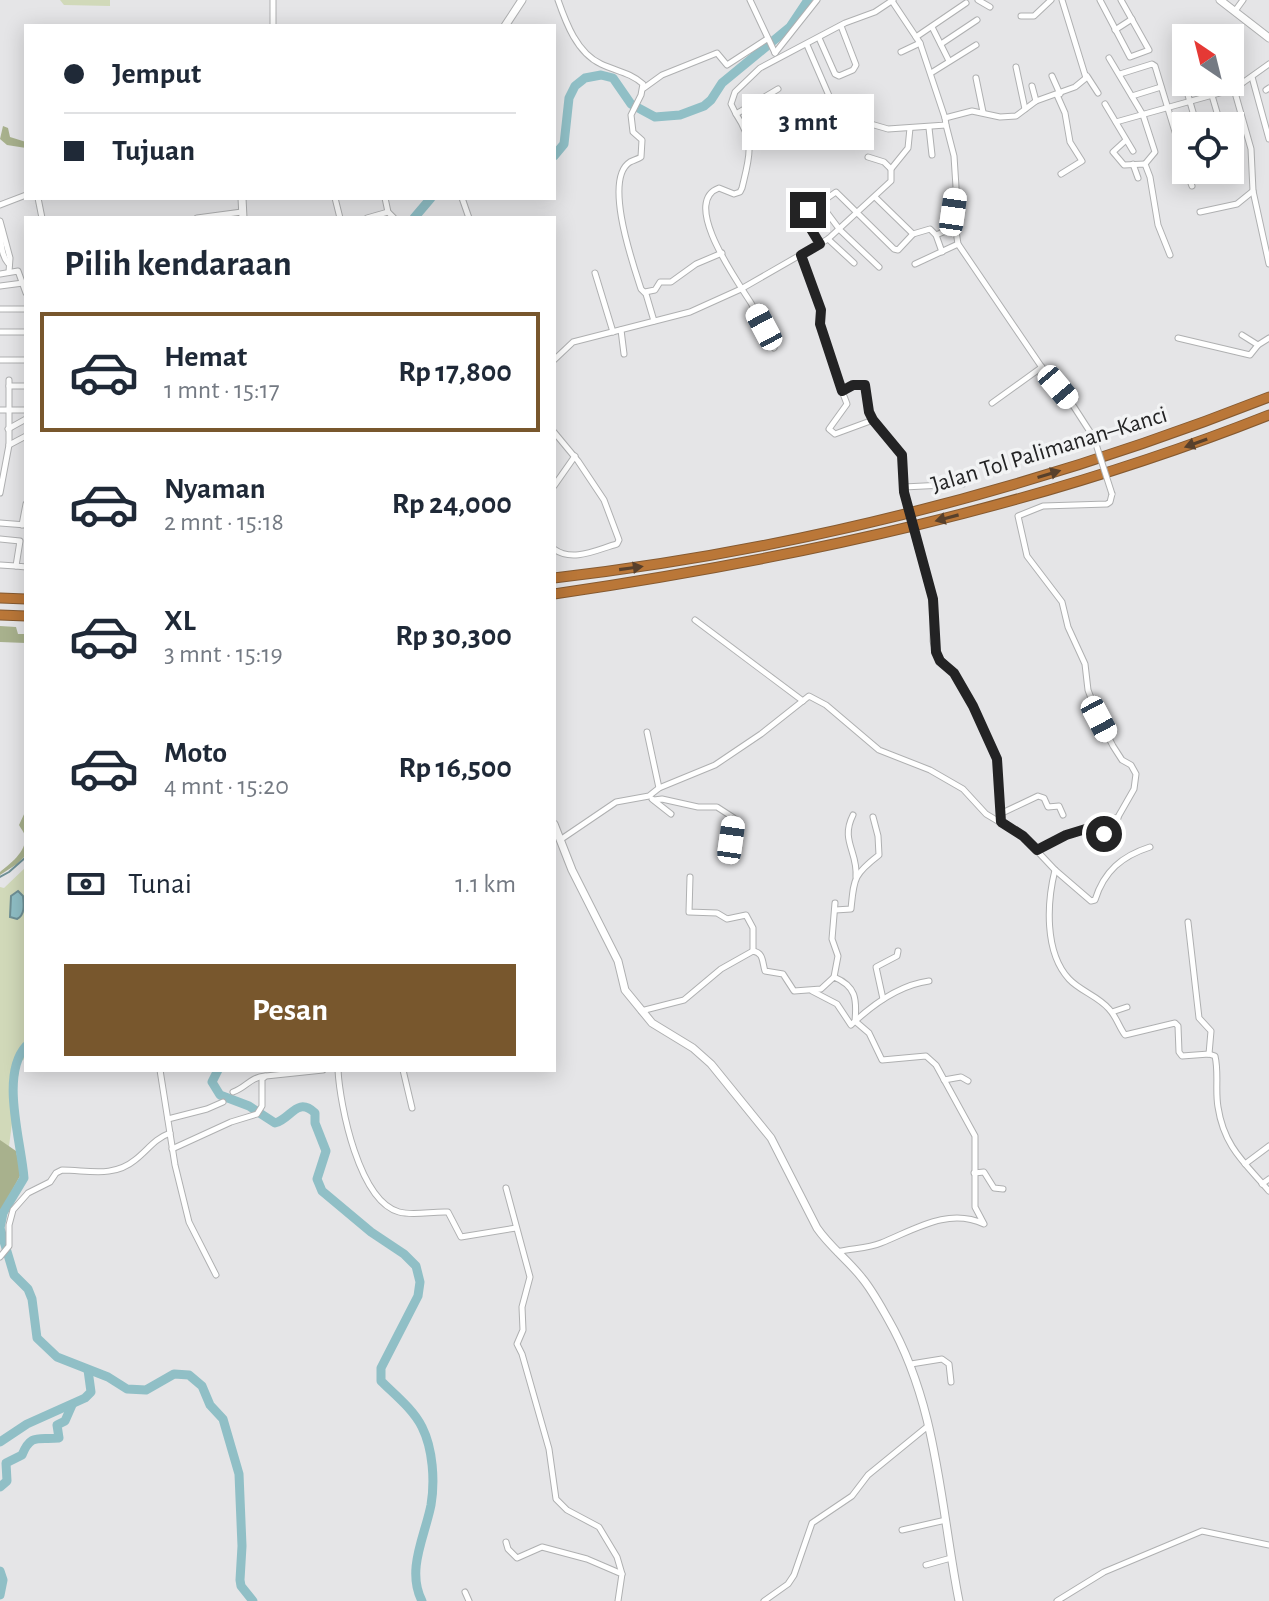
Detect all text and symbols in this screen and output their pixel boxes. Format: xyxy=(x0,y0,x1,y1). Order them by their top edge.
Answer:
north arrow xyxy=(1172,24,1244,96)
map controls xyxy=(1172,24,1244,184)
text: Jemput xyxy=(112,59,201,89)
callout: 3 mnt xyxy=(742,94,874,150)
text: 3 mnt xyxy=(779,109,837,135)
button: locate xyxy=(1172,112,1244,184)
text: Tujuan xyxy=(112,136,195,166)
car xyxy=(938,187,968,237)
route end xyxy=(790,192,826,228)
text: Pilih kendaraan xyxy=(64,246,292,282)
car xyxy=(742,300,786,354)
icon: car xyxy=(68,336,140,408)
text: Hemat xyxy=(164,342,247,372)
text: Rp 17,800 xyxy=(398,357,512,387)
car xyxy=(1033,361,1083,413)
text: 1 mnt · 15:17 xyxy=(164,377,280,403)
street label: Jalan Tol Palimanan–Kanci xyxy=(929,403,1170,497)
one-way arrow xyxy=(1184,437,1208,449)
one-way arrow xyxy=(1037,467,1061,480)
icon: car xyxy=(68,468,140,540)
text: Nyaman xyxy=(164,474,266,504)
text: Rp 24,000 xyxy=(392,489,512,519)
text: 2 mnt · 15:18 xyxy=(164,509,284,535)
one-way arrow xyxy=(935,512,960,524)
one-way arrow xyxy=(619,561,644,574)
icon: car xyxy=(68,600,140,672)
text: XL xyxy=(164,606,196,636)
text: Rp 30,300 xyxy=(395,621,512,651)
text: 3 mnt · 15:19 xyxy=(164,641,283,667)
car xyxy=(1077,692,1121,746)
icon: car xyxy=(68,732,140,804)
text: Moto xyxy=(164,738,227,768)
text: Rp 16,500 xyxy=(398,753,512,783)
text: 4 mnt · 15:20 xyxy=(164,773,289,799)
car xyxy=(716,815,746,865)
route start xyxy=(1086,816,1122,852)
icon: cash xyxy=(64,862,108,906)
text: Tunai xyxy=(128,869,192,899)
text: 1.1 km xyxy=(455,871,516,897)
button: Pesan xyxy=(64,964,516,1056)

